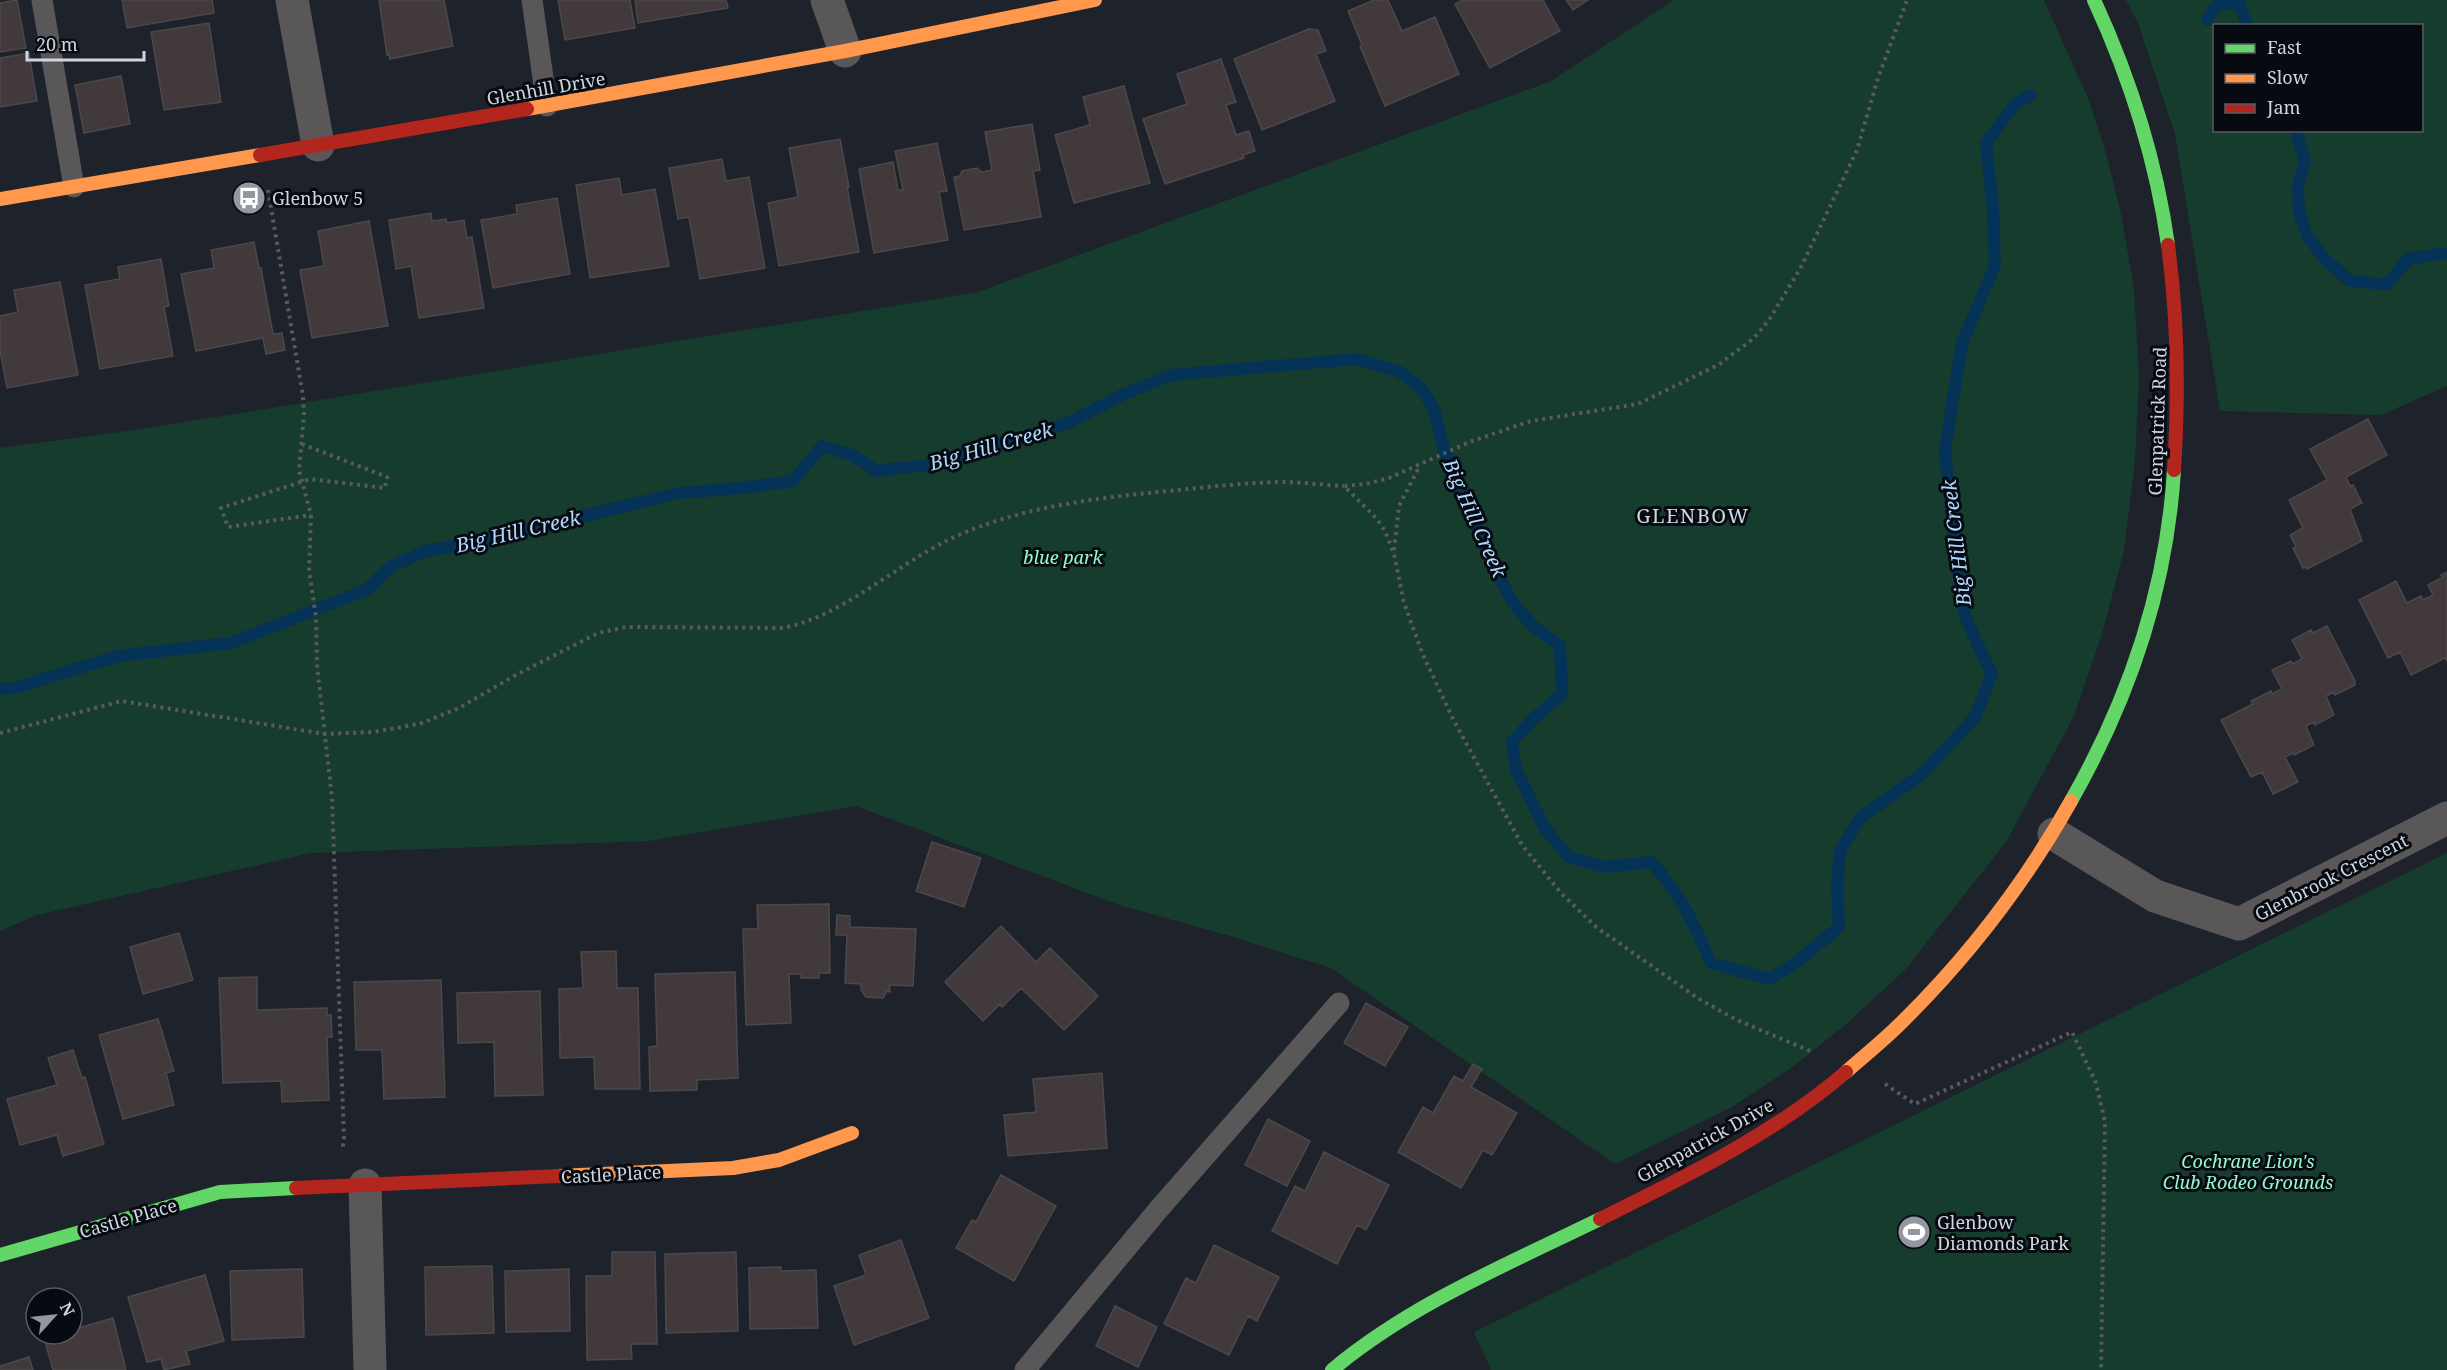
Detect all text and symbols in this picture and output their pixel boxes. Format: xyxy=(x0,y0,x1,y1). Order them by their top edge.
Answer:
scale bar xyxy=(27,24,144,62)
legend xyxy=(2213,24,2423,132)
text: 20 m xyxy=(36,32,78,56)
text: Fast xyxy=(2267,35,2302,59)
text: Slow xyxy=(2267,65,2309,89)
street label: Glenhill Drive xyxy=(485,66,607,110)
text: Jam xyxy=(2266,95,2301,119)
bus stop icon: Glenbow 5 xyxy=(231,180,267,216)
place label: Glenbow 5 xyxy=(272,186,363,210)
street label: Glenpatrick Road xyxy=(2142,346,2172,496)
water label: Big Hill Creek xyxy=(925,415,1057,477)
water label: Big Hill Creek xyxy=(1436,453,1513,582)
water label: Big Hill Creek xyxy=(1935,478,1977,609)
district label: GLENBOW xyxy=(1636,502,1750,529)
water label: Big Hill Creek xyxy=(452,503,584,559)
park label: blue park xyxy=(1023,545,1103,569)
street label: Glenbrook Crescent xyxy=(2250,828,2412,926)
street label: Glenpatrick Drive xyxy=(1632,1092,1778,1188)
park label: Cochrane Lion's Club Rodeo Grounds xyxy=(2163,1149,2333,1194)
street label: Castle Place xyxy=(560,1159,662,1189)
street label: Castle Place xyxy=(76,1193,180,1243)
place label: Glenbow Diamonds Park xyxy=(1937,1210,2069,1255)
sports icon: Glenbow Diamonds Park xyxy=(1896,1214,1932,1250)
north arrow xyxy=(24,1286,84,1346)
text: N xyxy=(55,1299,80,1320)

